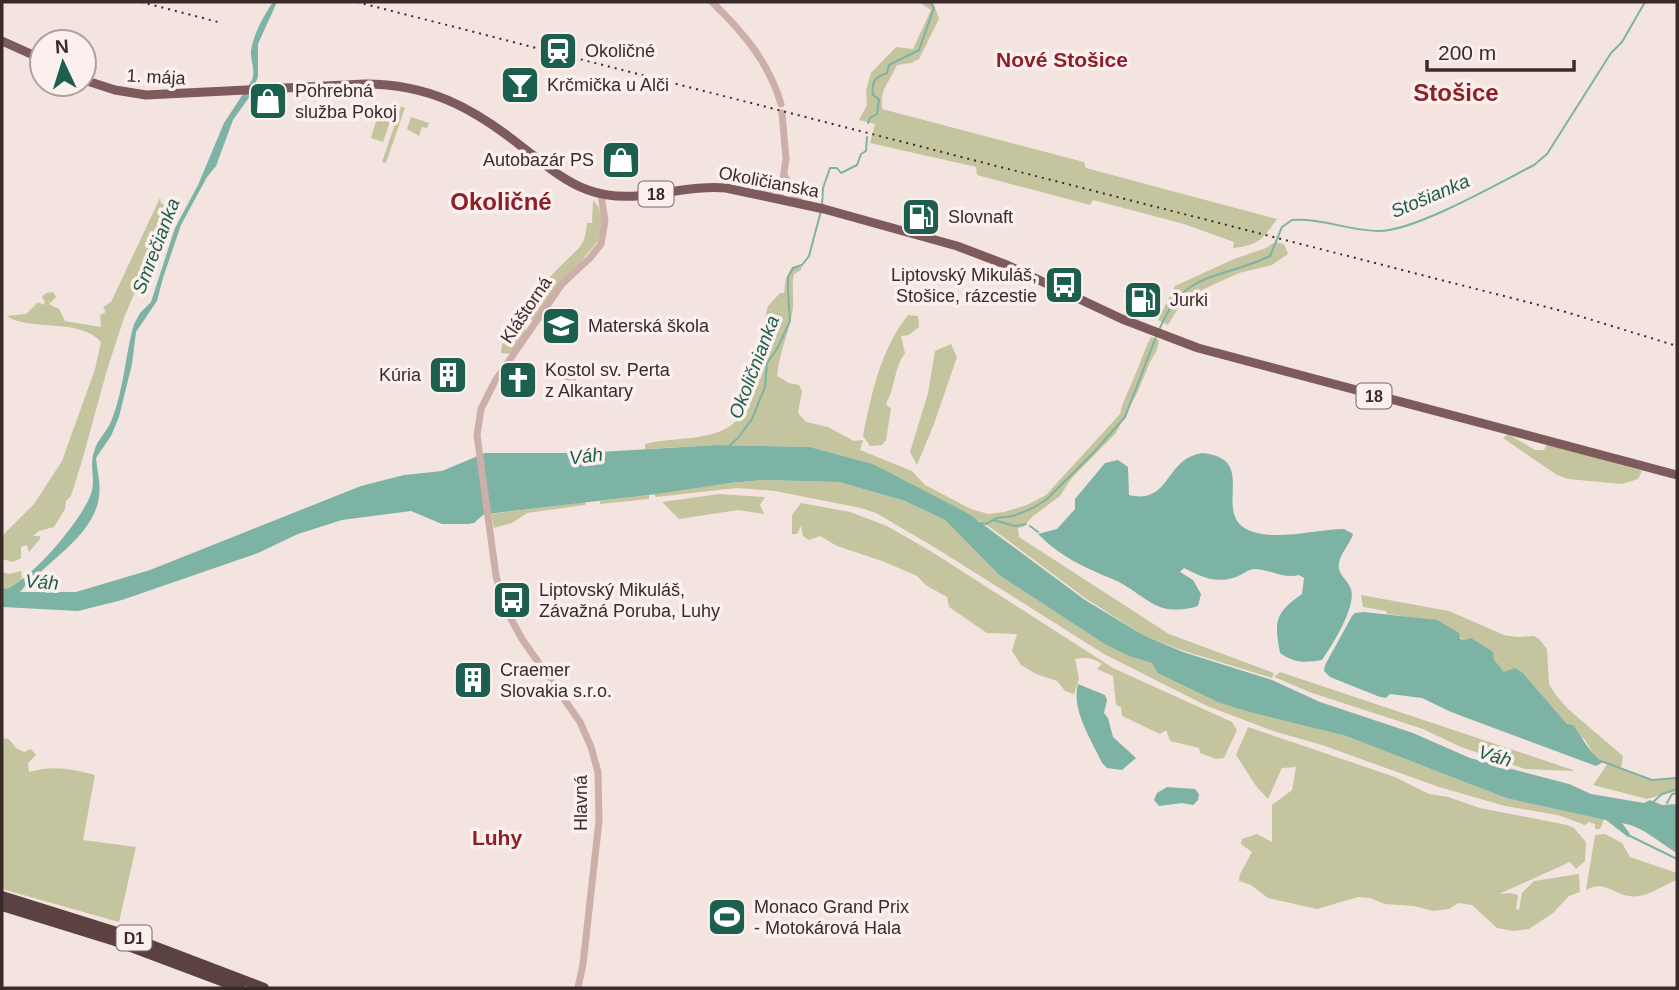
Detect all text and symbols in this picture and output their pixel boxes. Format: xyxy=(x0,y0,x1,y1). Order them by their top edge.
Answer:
north arrow xyxy=(28,28,98,98)
scale bar xyxy=(1427,28,1574,72)
station icon: Okoličné xyxy=(537,30,579,72)
text: N xyxy=(54,36,69,57)
place label: Okoličné xyxy=(585,41,655,61)
text: 200 m xyxy=(1438,41,1496,64)
district label: Nové Stošice xyxy=(996,48,1128,71)
bar icon: Krčmička u Alči xyxy=(499,64,541,106)
street label: 1. mája xyxy=(126,65,187,89)
place label: Krčmička u Alči xyxy=(547,75,669,95)
district label: Stošice xyxy=(1413,79,1499,106)
shop icon: Pohrebná služba Pokoj xyxy=(247,80,289,122)
place label: Pohrebná služba Pokoj xyxy=(295,81,397,122)
shop icon: Autobazár PS xyxy=(600,139,642,181)
place label: Autobazár PS xyxy=(483,150,594,170)
street label: Okoličianska xyxy=(717,162,822,202)
water label: Stošianka xyxy=(1387,170,1473,222)
road number: 18 xyxy=(638,182,674,206)
district label: Okoličné xyxy=(450,188,552,215)
water label: Smrečianka xyxy=(128,195,184,297)
fuel station icon: Slovnaft xyxy=(900,196,942,238)
place label: Slovnaft xyxy=(948,207,1013,227)
bus stop icon: Liptovský Mikuláš, Stošice, rázcestie xyxy=(1043,264,1085,306)
place label: Liptovský Mikuláš, Stošice, rázcestie xyxy=(891,265,1037,306)
street label: Kláštorná xyxy=(496,272,556,347)
fuel station icon: Jurki xyxy=(1122,279,1164,321)
place label: Jurki xyxy=(1170,290,1208,310)
school or university icon: Materská škola xyxy=(540,305,582,347)
water label: Okoličnianka xyxy=(725,312,783,422)
place label: Materská škola xyxy=(588,316,710,336)
building icon: Kúria xyxy=(427,354,469,396)
church icon: Kostol sv. Perta z Alkantary xyxy=(497,359,539,401)
place label: Kostol sv. Perta z Alkantary xyxy=(545,360,671,401)
place label: Kúria xyxy=(379,365,422,385)
road number: 18 xyxy=(1356,384,1392,408)
water label: Váh xyxy=(568,444,604,468)
water label: Váh xyxy=(24,570,60,594)
bus stop icon: Liptovský Mikuláš, Závažná Poruba, Luhy xyxy=(491,579,533,621)
place label: Liptovský Mikuláš, Závažná Poruba, Luhy xyxy=(539,580,720,621)
building icon: Craemer Slovakia s.r.o. xyxy=(452,659,494,701)
place label: Craemer Slovakia s.r.o. xyxy=(500,660,612,701)
water label: Váh xyxy=(1476,741,1514,771)
street label: Hlavná xyxy=(571,774,591,831)
district label: Luhy xyxy=(472,826,522,849)
sports icon: Monaco Grand Prix - Motokárová Hala xyxy=(706,896,748,938)
place label: Monaco Grand Prix - Motokárová Hala xyxy=(754,897,909,938)
road number: D1 xyxy=(116,926,152,950)

